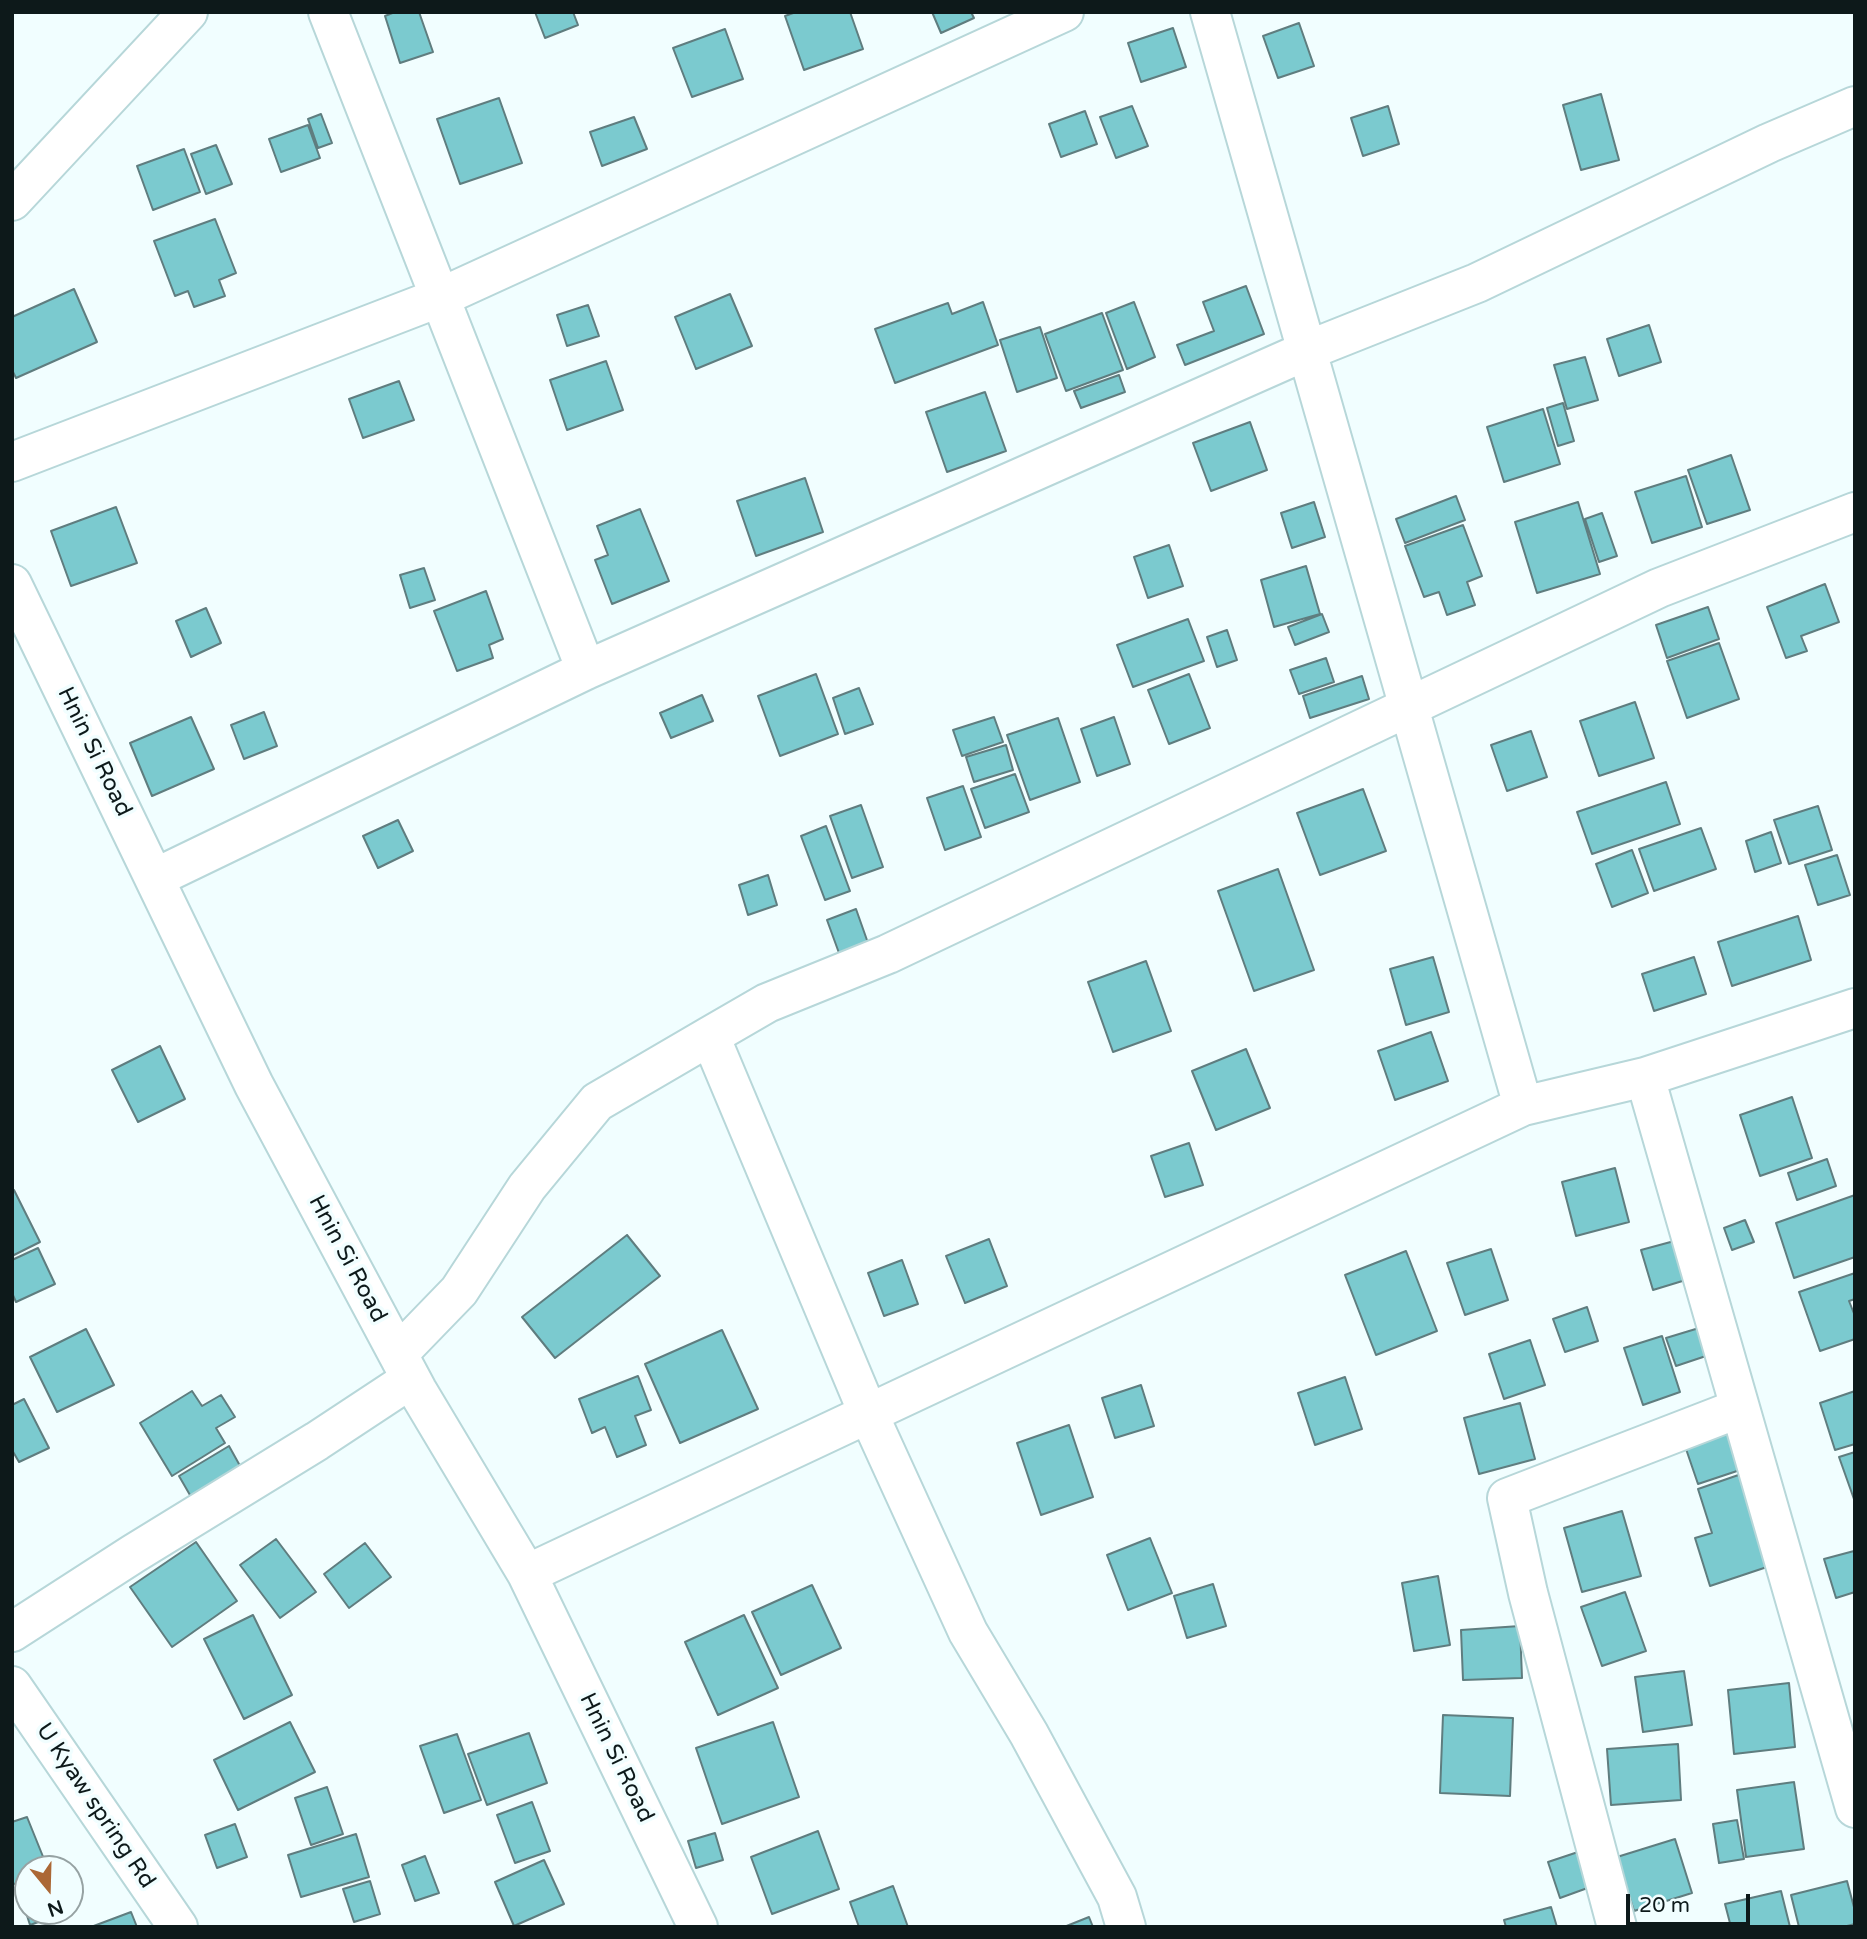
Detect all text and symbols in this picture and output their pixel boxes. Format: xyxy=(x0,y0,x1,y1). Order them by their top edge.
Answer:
street label: Hnin Si Road xyxy=(51,683,137,821)
street label: Hnin Si Road xyxy=(302,1191,392,1327)
street label: Hnin Si Road xyxy=(573,1689,659,1827)
street label: U Kyaw spring Rd xyxy=(29,1718,161,1894)
north arrow xyxy=(14,1855,84,1925)
scale bar xyxy=(1629,1880,1753,1924)
text: 20 m xyxy=(1639,1893,1690,1918)
text: N xyxy=(44,1895,66,1921)

